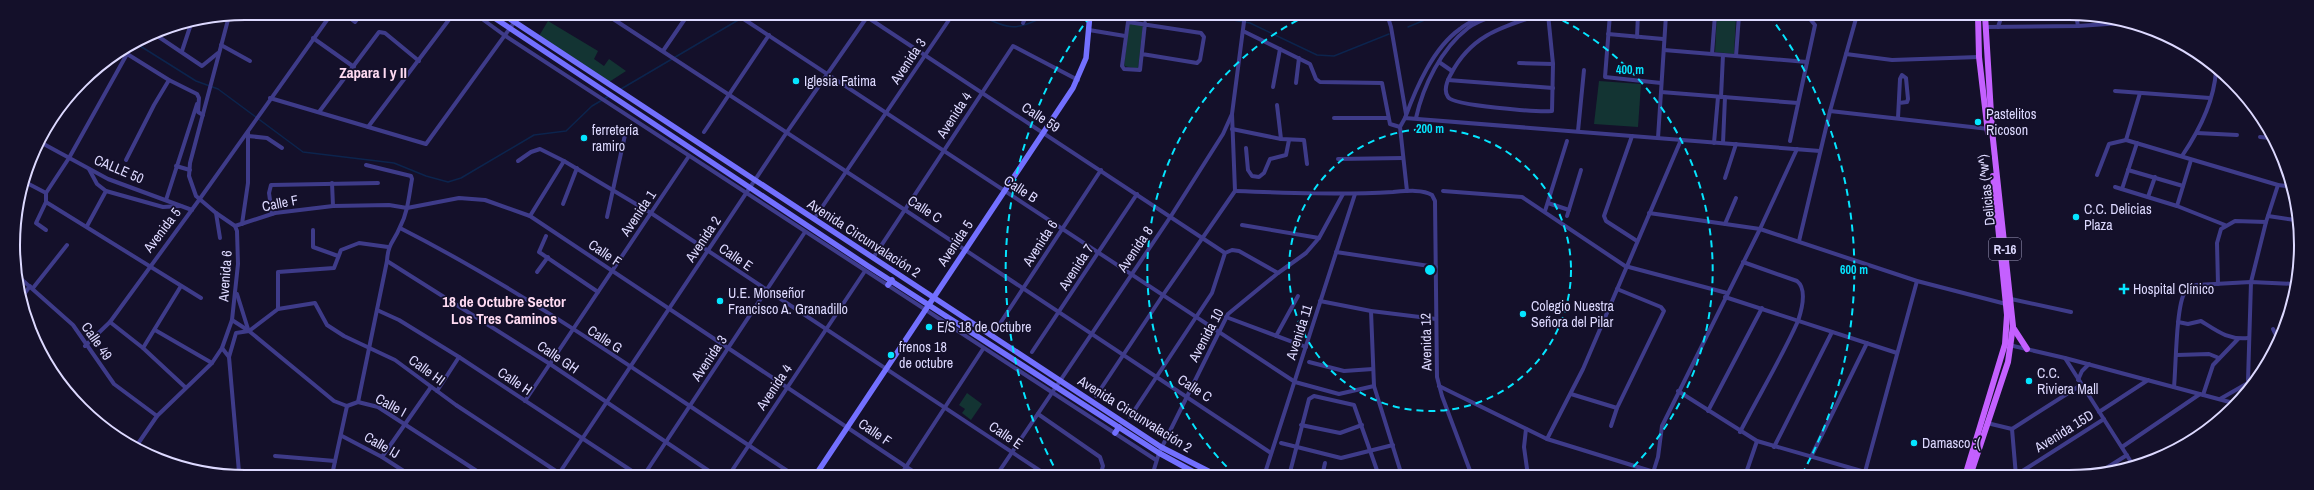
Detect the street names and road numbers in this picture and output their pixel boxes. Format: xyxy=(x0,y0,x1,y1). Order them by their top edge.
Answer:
street label: Avenida 3 xyxy=(886,35,930,88)
street label: Avenida 4 xyxy=(932,88,976,142)
street label: Calle 59 xyxy=(1018,98,1064,136)
street label: CALLE 50 xyxy=(91,150,147,188)
street label: Delicias (^w^) xyxy=(1973,153,1999,226)
street label: Calle B xyxy=(1001,171,1042,207)
street label: Avenida 1 xyxy=(616,186,660,240)
street label: Calle F xyxy=(260,191,300,215)
street label: Calle C xyxy=(904,191,946,227)
street label: Avenida Circunvalación 2 xyxy=(803,194,924,281)
street label: Avenida 5 xyxy=(139,204,185,257)
street label: Avenida 2 xyxy=(681,213,725,266)
street label: Avenida 6 xyxy=(1018,216,1062,270)
street label: Avenida 5 xyxy=(933,217,977,270)
street label: Avenida 8 xyxy=(1113,223,1157,276)
street label: Calle F xyxy=(585,235,625,271)
road number: R-16 xyxy=(1989,238,2021,260)
street label: Calle E xyxy=(716,239,756,275)
street label: Avenida 7 xyxy=(1054,240,1098,294)
street label: Avenida 6 xyxy=(214,250,236,303)
street label: Avenida 11 xyxy=(1281,302,1317,363)
street label: Avenida 10 xyxy=(1184,305,1228,366)
street label: Avenida 12 xyxy=(1416,313,1436,372)
street label: Calle 49 xyxy=(78,319,116,363)
street label: Calle G xyxy=(584,321,626,357)
street label: Avenida 3 xyxy=(687,332,731,385)
street label: Calle GH xyxy=(534,337,582,377)
street label: Calle HI xyxy=(405,351,449,389)
street label: Avenida 4 xyxy=(752,360,796,414)
street label: Calle H xyxy=(494,363,536,399)
street label: Calle C xyxy=(1174,370,1216,406)
street label: Avenida Circunvalación 2 xyxy=(1074,371,1195,456)
street label: Calle I xyxy=(372,389,410,421)
street label: Avenida 15D xyxy=(2030,406,2097,457)
street label: Calle F xyxy=(855,414,895,450)
street label: Calle E xyxy=(986,417,1026,453)
street label: Calle IJ xyxy=(361,428,403,462)

